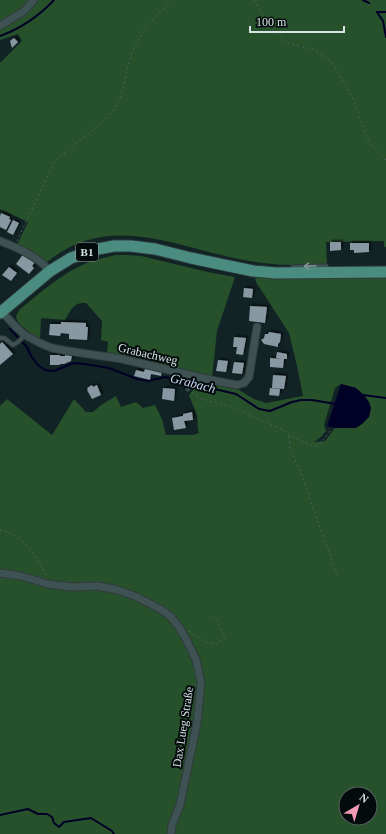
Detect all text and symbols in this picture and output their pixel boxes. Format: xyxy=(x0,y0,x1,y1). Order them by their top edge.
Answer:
scale bar xyxy=(250,8,344,34)
text: 100 m xyxy=(256,15,287,29)
road number: B1 xyxy=(76,243,98,261)
one-way arrow xyxy=(304,263,317,270)
street label: Grabachweg xyxy=(117,340,179,368)
water label: Grabach xyxy=(169,370,217,396)
street label: Dax Lueg Straße xyxy=(170,686,196,768)
north arrow xyxy=(338,786,378,826)
text: N xyxy=(357,791,371,805)

